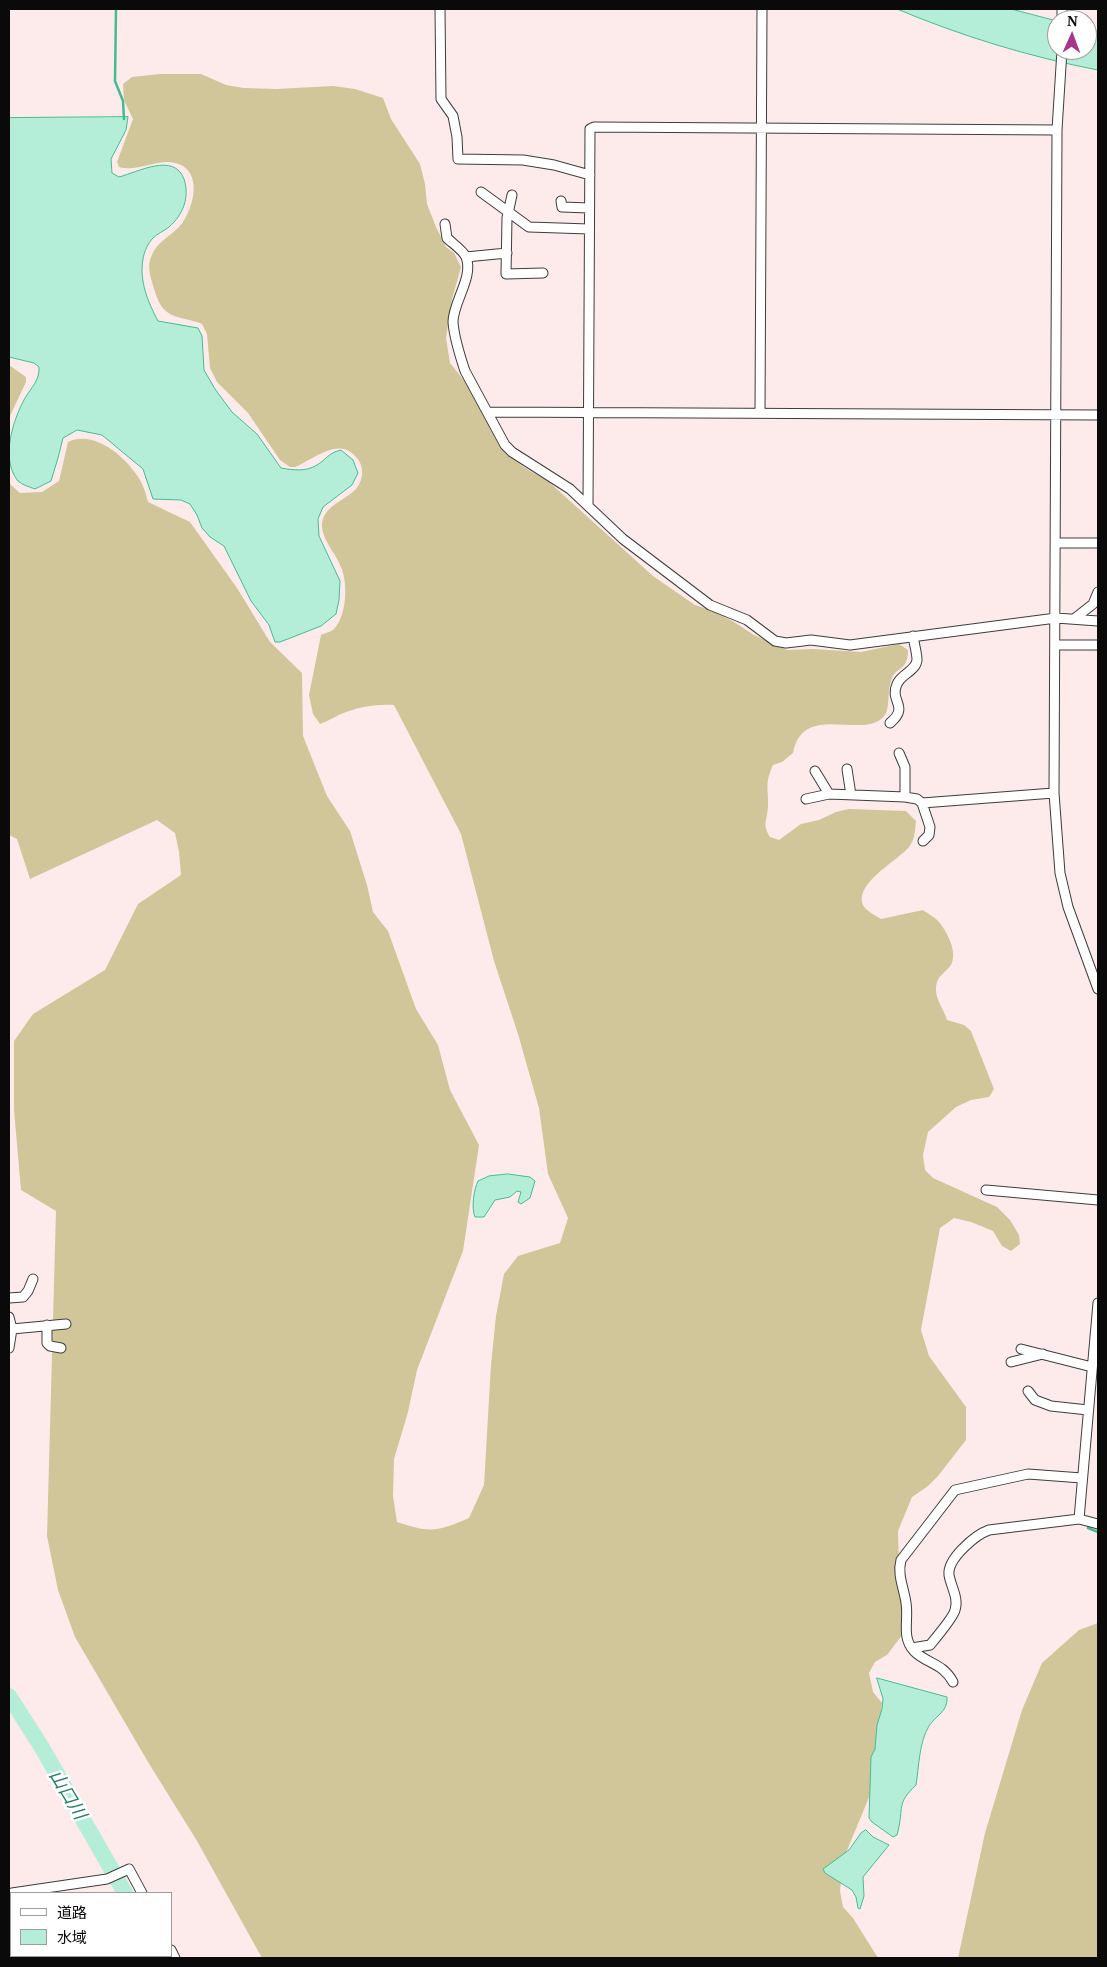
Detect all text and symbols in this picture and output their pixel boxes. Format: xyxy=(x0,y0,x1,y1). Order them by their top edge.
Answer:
north arrow xyxy=(1047,10,1097,60)
text: N xyxy=(1067,11,1078,30)
water label: 山口川 xyxy=(44,1766,90,1824)
legend xyxy=(10,1892,172,1957)
text: 道路 xyxy=(57,1902,87,1922)
text: 水域 xyxy=(57,1927,87,1947)

